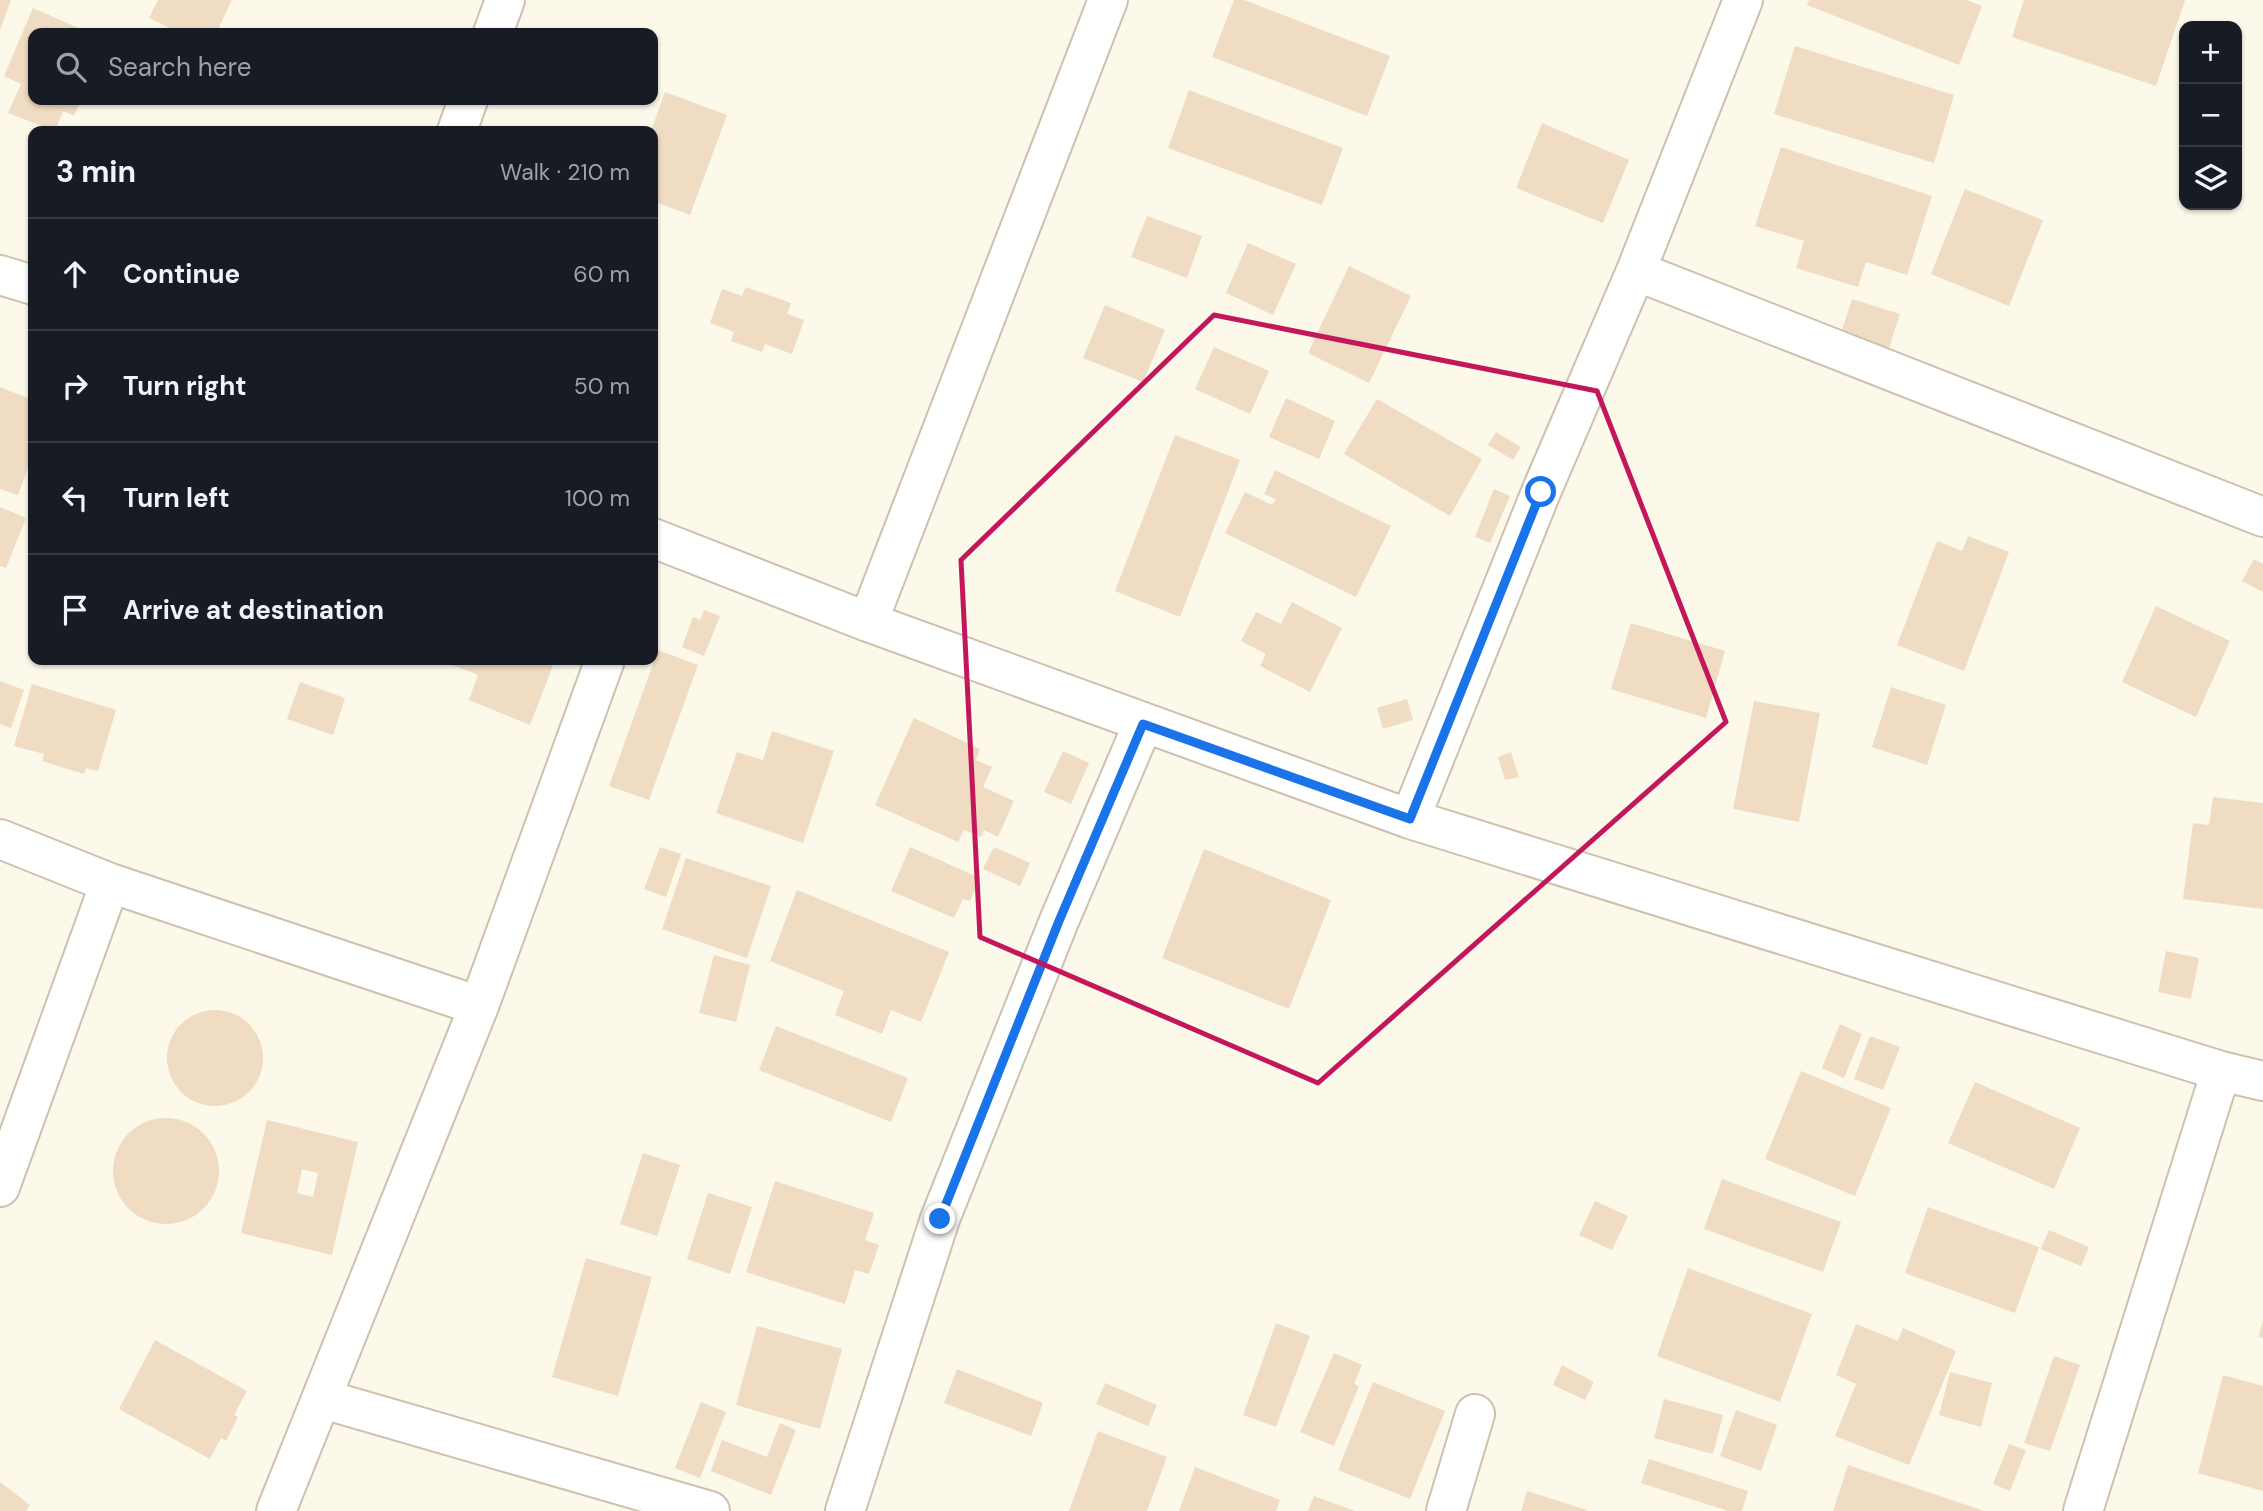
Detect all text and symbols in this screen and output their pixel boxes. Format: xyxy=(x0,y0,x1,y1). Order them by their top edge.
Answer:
map controls xyxy=(2179,21,2242,210)
button: + xyxy=(2179,21,2242,84)
search box xyxy=(28,28,658,105)
icon: search xyxy=(52,48,90,86)
text: Search here xyxy=(108,50,251,84)
button: − xyxy=(2179,84,2242,147)
button: layers xyxy=(2179,147,2242,210)
text: 3 min xyxy=(56,152,136,191)
text: Walk · 210 m xyxy=(500,157,630,187)
icon: ahead xyxy=(56,255,94,293)
text: Continue xyxy=(123,257,240,291)
text: 60 m xyxy=(573,259,630,289)
icon: right xyxy=(56,367,94,405)
text: Turn right xyxy=(123,369,247,403)
text: 50 m xyxy=(574,371,630,401)
route start xyxy=(1525,476,1556,507)
icon: left xyxy=(56,479,94,517)
text: Turn left xyxy=(123,481,230,515)
text: 100 m xyxy=(565,483,630,513)
icon: arrive xyxy=(56,591,94,629)
text: Arrive at destination xyxy=(123,593,384,627)
route end xyxy=(924,1203,955,1234)

